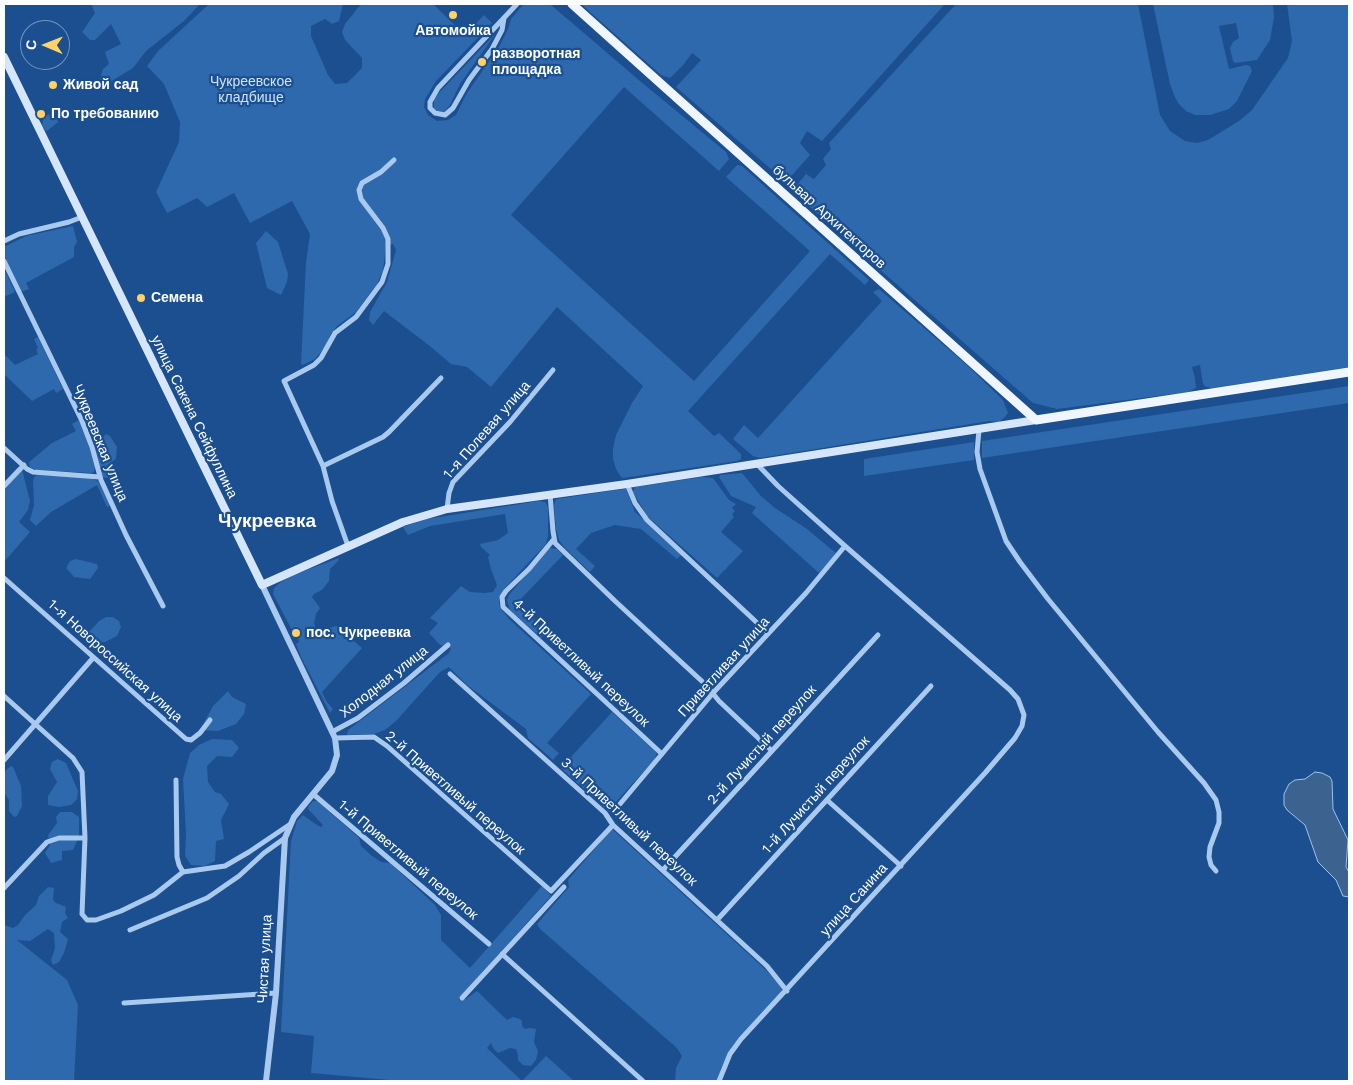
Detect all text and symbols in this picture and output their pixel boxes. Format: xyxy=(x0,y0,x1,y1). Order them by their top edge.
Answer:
marker: Автомойка xyxy=(447,9,459,21)
north arrow xyxy=(20,20,70,70)
place label: Автомойка xyxy=(415,23,491,39)
text: С xyxy=(23,40,39,50)
place label: разворотная площадка xyxy=(492,46,580,78)
marker: разворотная площадка xyxy=(476,56,488,68)
park label: Чукреевское кладбище xyxy=(210,74,292,106)
place label: Живой сад xyxy=(63,77,138,93)
marker: Живой сад xyxy=(47,79,59,91)
place label: По требованию xyxy=(51,106,159,122)
marker: По требованию xyxy=(35,108,47,120)
street label: бульвар Архитекторов xyxy=(769,162,889,272)
place label: Семена xyxy=(151,290,203,306)
marker: Семена xyxy=(135,292,147,304)
street label: улица Сакена Сейфуллина xyxy=(147,333,241,501)
street label: 1-я Полевая улица xyxy=(440,378,534,482)
street label: Чукреевская улица xyxy=(69,382,131,504)
district label: Чукреевка xyxy=(218,510,316,532)
street label: 4-й Приветливый переулок xyxy=(509,595,653,731)
street label: 1-я Новороссийская улица xyxy=(44,596,186,726)
street label: Приветливая улица xyxy=(675,614,773,720)
place label: пос. Чукреевка xyxy=(306,625,411,641)
marker: пос. Чукреевка xyxy=(290,627,302,639)
street label: Холодная улица xyxy=(337,642,431,722)
street label: 2-й Лучистый переулок xyxy=(704,682,820,808)
street label: 2-й Приветливый переулок xyxy=(382,728,528,858)
street label: 1-й Лучистый переулок xyxy=(759,733,873,857)
street label: 3-й Приветливый переулок xyxy=(557,754,701,890)
street label: 1-й Приветливый переулок xyxy=(335,797,481,923)
street label: улица Санина xyxy=(817,860,891,940)
street label: Чистая улица xyxy=(254,914,276,1004)

